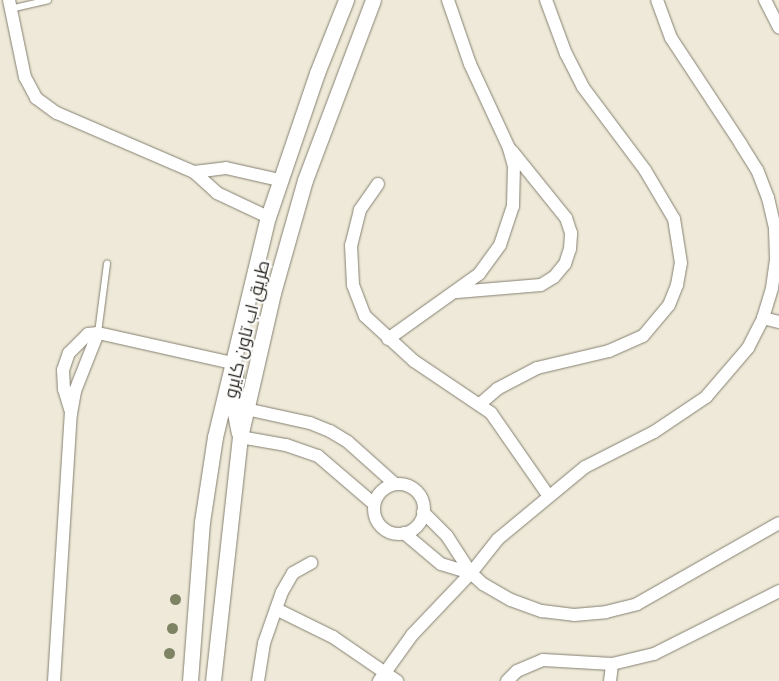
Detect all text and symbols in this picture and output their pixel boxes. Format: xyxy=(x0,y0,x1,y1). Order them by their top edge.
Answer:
street label: طريق اب تاون كايرو xyxy=(218,258,274,400)

